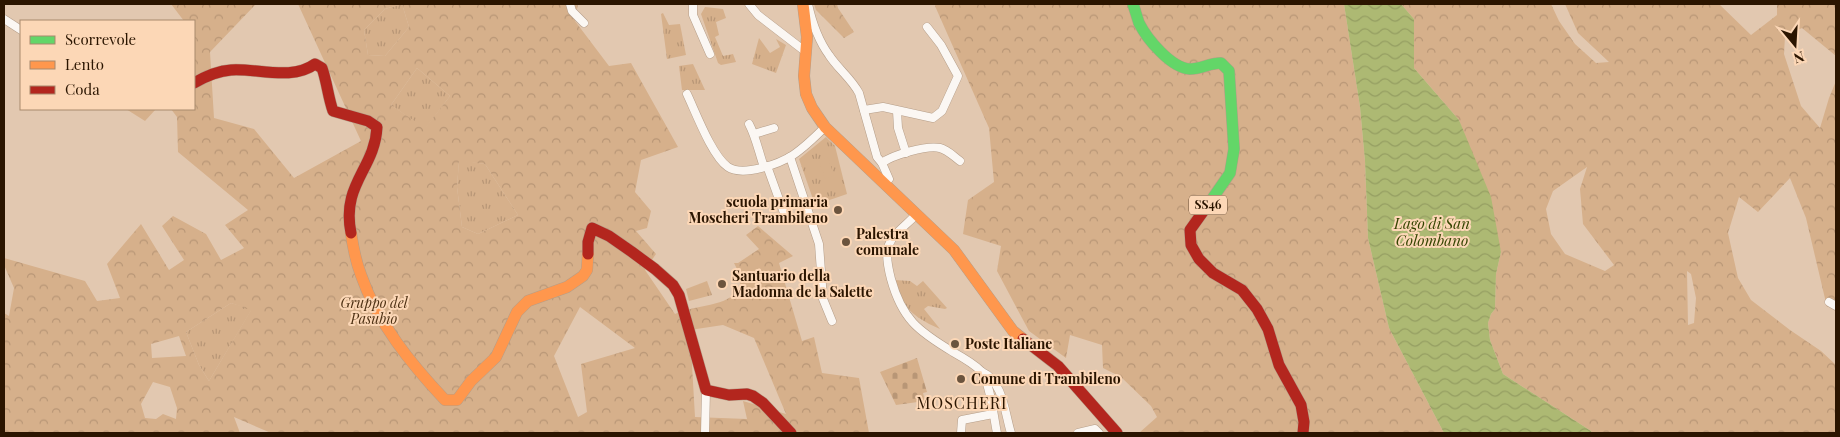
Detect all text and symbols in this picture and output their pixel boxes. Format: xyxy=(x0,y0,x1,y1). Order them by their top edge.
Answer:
legend xyxy=(20,20,195,110)
north arrow xyxy=(1770,20,1820,70)
text: Scorrevole xyxy=(65,29,136,49)
text: N xyxy=(1791,47,1807,68)
text: Lento xyxy=(65,54,104,74)
text: Coda xyxy=(65,79,100,99)
place label: scuola primaria Moscheri Trambileno xyxy=(688,192,829,227)
road number: SS46 xyxy=(1189,196,1227,214)
marker: scuola primaria Moscheri Trambileno xyxy=(832,204,844,216)
water label: Lago di San Colombano xyxy=(1393,213,1470,250)
place label: Palestra comunale xyxy=(856,224,919,259)
marker: Palestra comunale xyxy=(840,236,852,248)
place label: Santuario della Madonna de la Salette xyxy=(732,266,873,301)
marker: Santuario della Madonna de la Salette xyxy=(716,278,728,290)
park label: Gruppo del Pasubio xyxy=(340,293,409,328)
place label: Poste Italiane xyxy=(965,334,1052,353)
marker: Poste Italiane xyxy=(949,338,961,350)
place label: Comune di Trambileno xyxy=(971,369,1121,388)
marker: Comune di Trambileno xyxy=(955,373,967,385)
district label: MOSCHERI xyxy=(917,392,1007,413)

